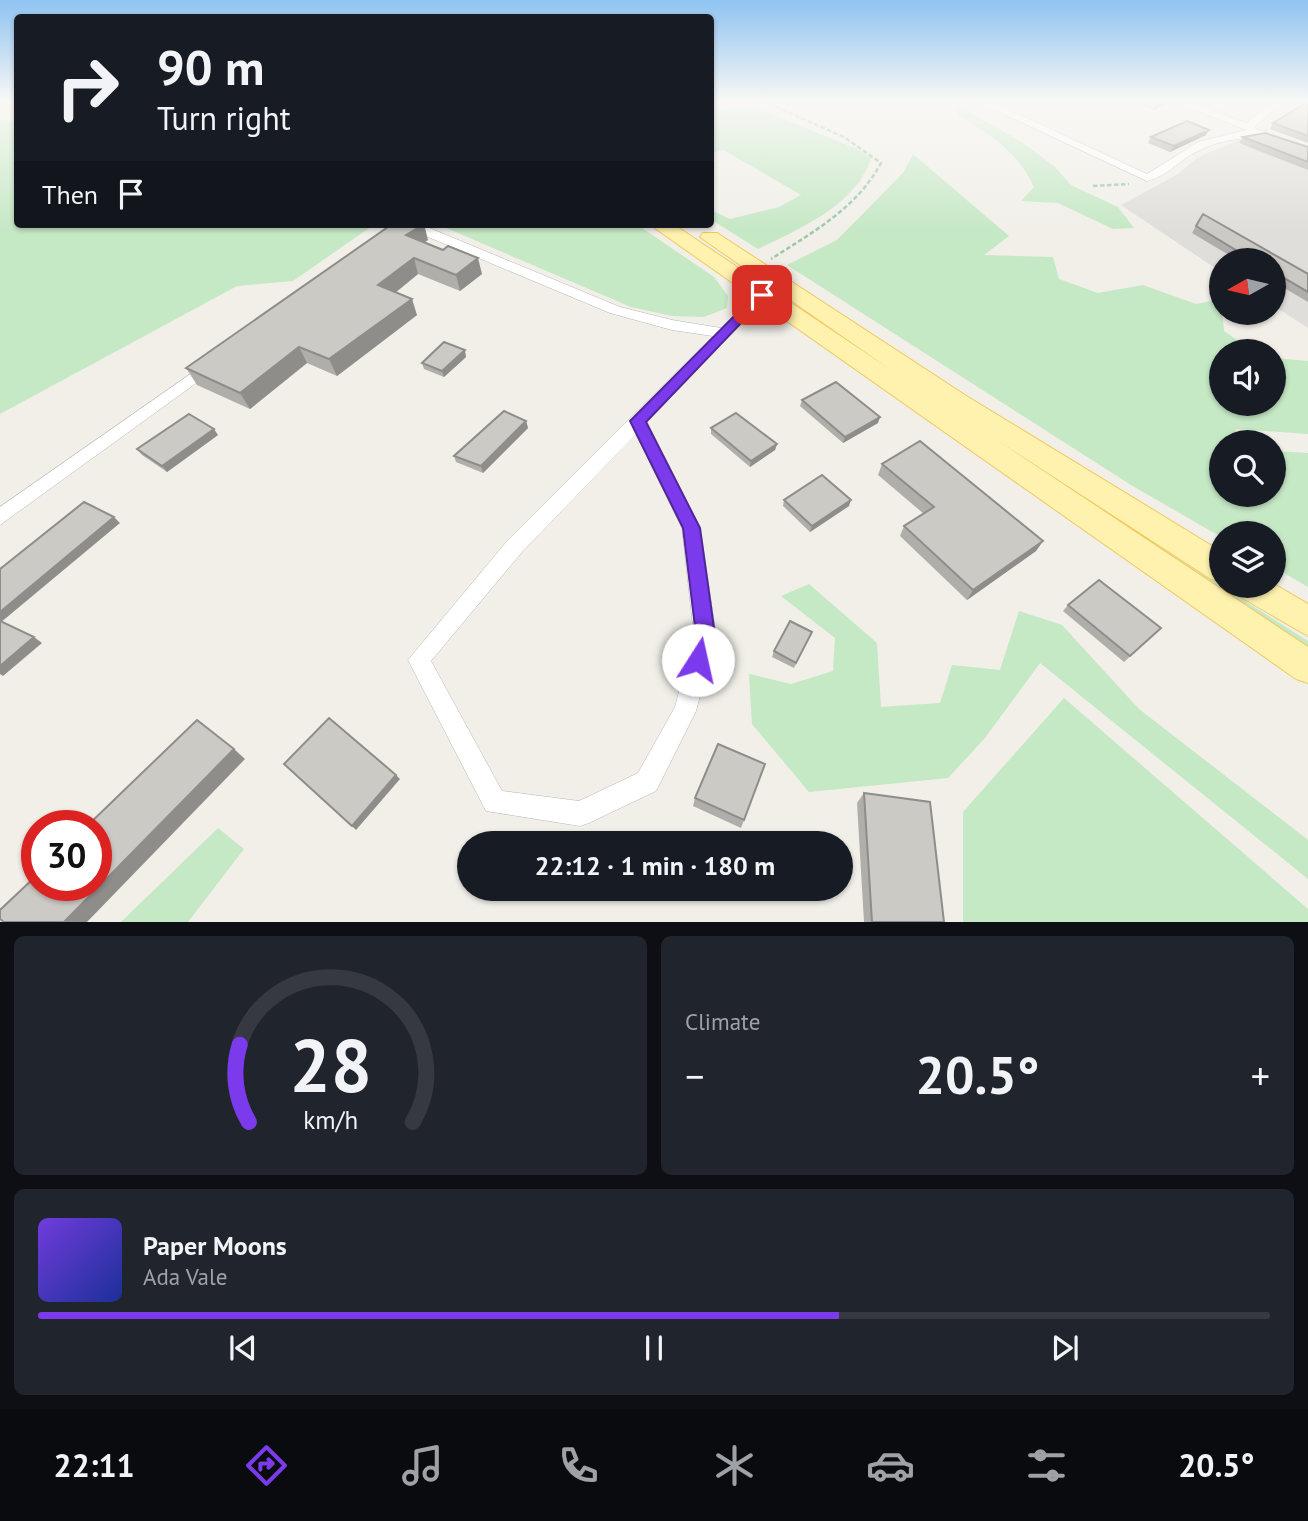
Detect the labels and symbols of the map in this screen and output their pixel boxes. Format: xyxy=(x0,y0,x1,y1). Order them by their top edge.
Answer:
north arrow xyxy=(1209,248,1286,326)
pin xyxy=(732,265,792,325)
position arrow xyxy=(661,623,735,697)
speed limit sign: 30 xyxy=(21,810,112,901)

